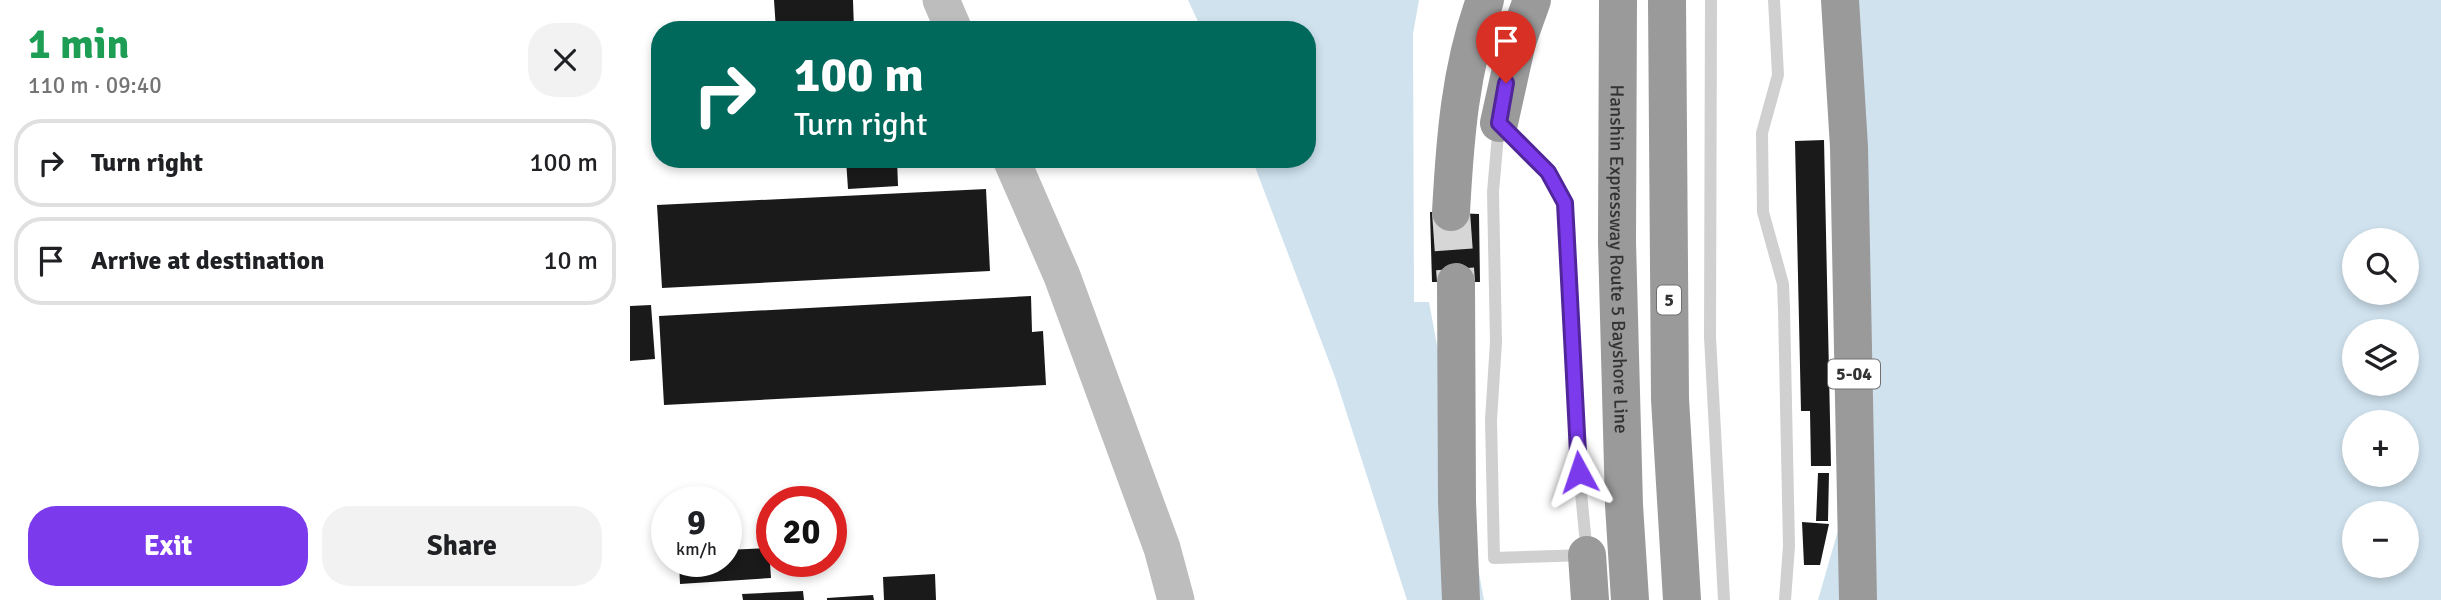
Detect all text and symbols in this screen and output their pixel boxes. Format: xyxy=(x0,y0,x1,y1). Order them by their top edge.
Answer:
pin xyxy=(1476,11,1536,83)
text: 1 min xyxy=(28,19,129,70)
icon: arrive xyxy=(1487,22,1525,60)
button: close xyxy=(528,23,602,97)
text: 100 m xyxy=(794,45,924,105)
icon: right xyxy=(679,49,770,140)
text: 110 m · 09:40 xyxy=(28,71,162,100)
street label: Hanshin Expressway Route 5 Bayshore Line xyxy=(1604,84,1633,434)
text: Turn right xyxy=(794,105,927,144)
icon: right xyxy=(32,144,70,182)
text: Turn right xyxy=(91,147,203,179)
text: 100 m xyxy=(529,147,598,179)
map controls xyxy=(2342,228,2419,578)
button: search xyxy=(2342,228,2419,305)
icon: arrive xyxy=(32,242,70,280)
text: Arrive at destination xyxy=(91,245,324,277)
text: 10 m xyxy=(543,245,598,277)
road number: 5 xyxy=(1657,286,1681,314)
button: layers xyxy=(2342,319,2419,396)
road number: 5-04 xyxy=(1828,360,1880,388)
button: + xyxy=(2342,410,2419,487)
position arrow xyxy=(1542,435,1616,509)
speed limit sign: 20 xyxy=(756,486,847,577)
text: 9 xyxy=(687,501,706,544)
button: − xyxy=(2342,501,2419,578)
button: Exit xyxy=(28,506,308,586)
button: Share xyxy=(322,506,602,586)
text: km/h xyxy=(676,538,717,560)

